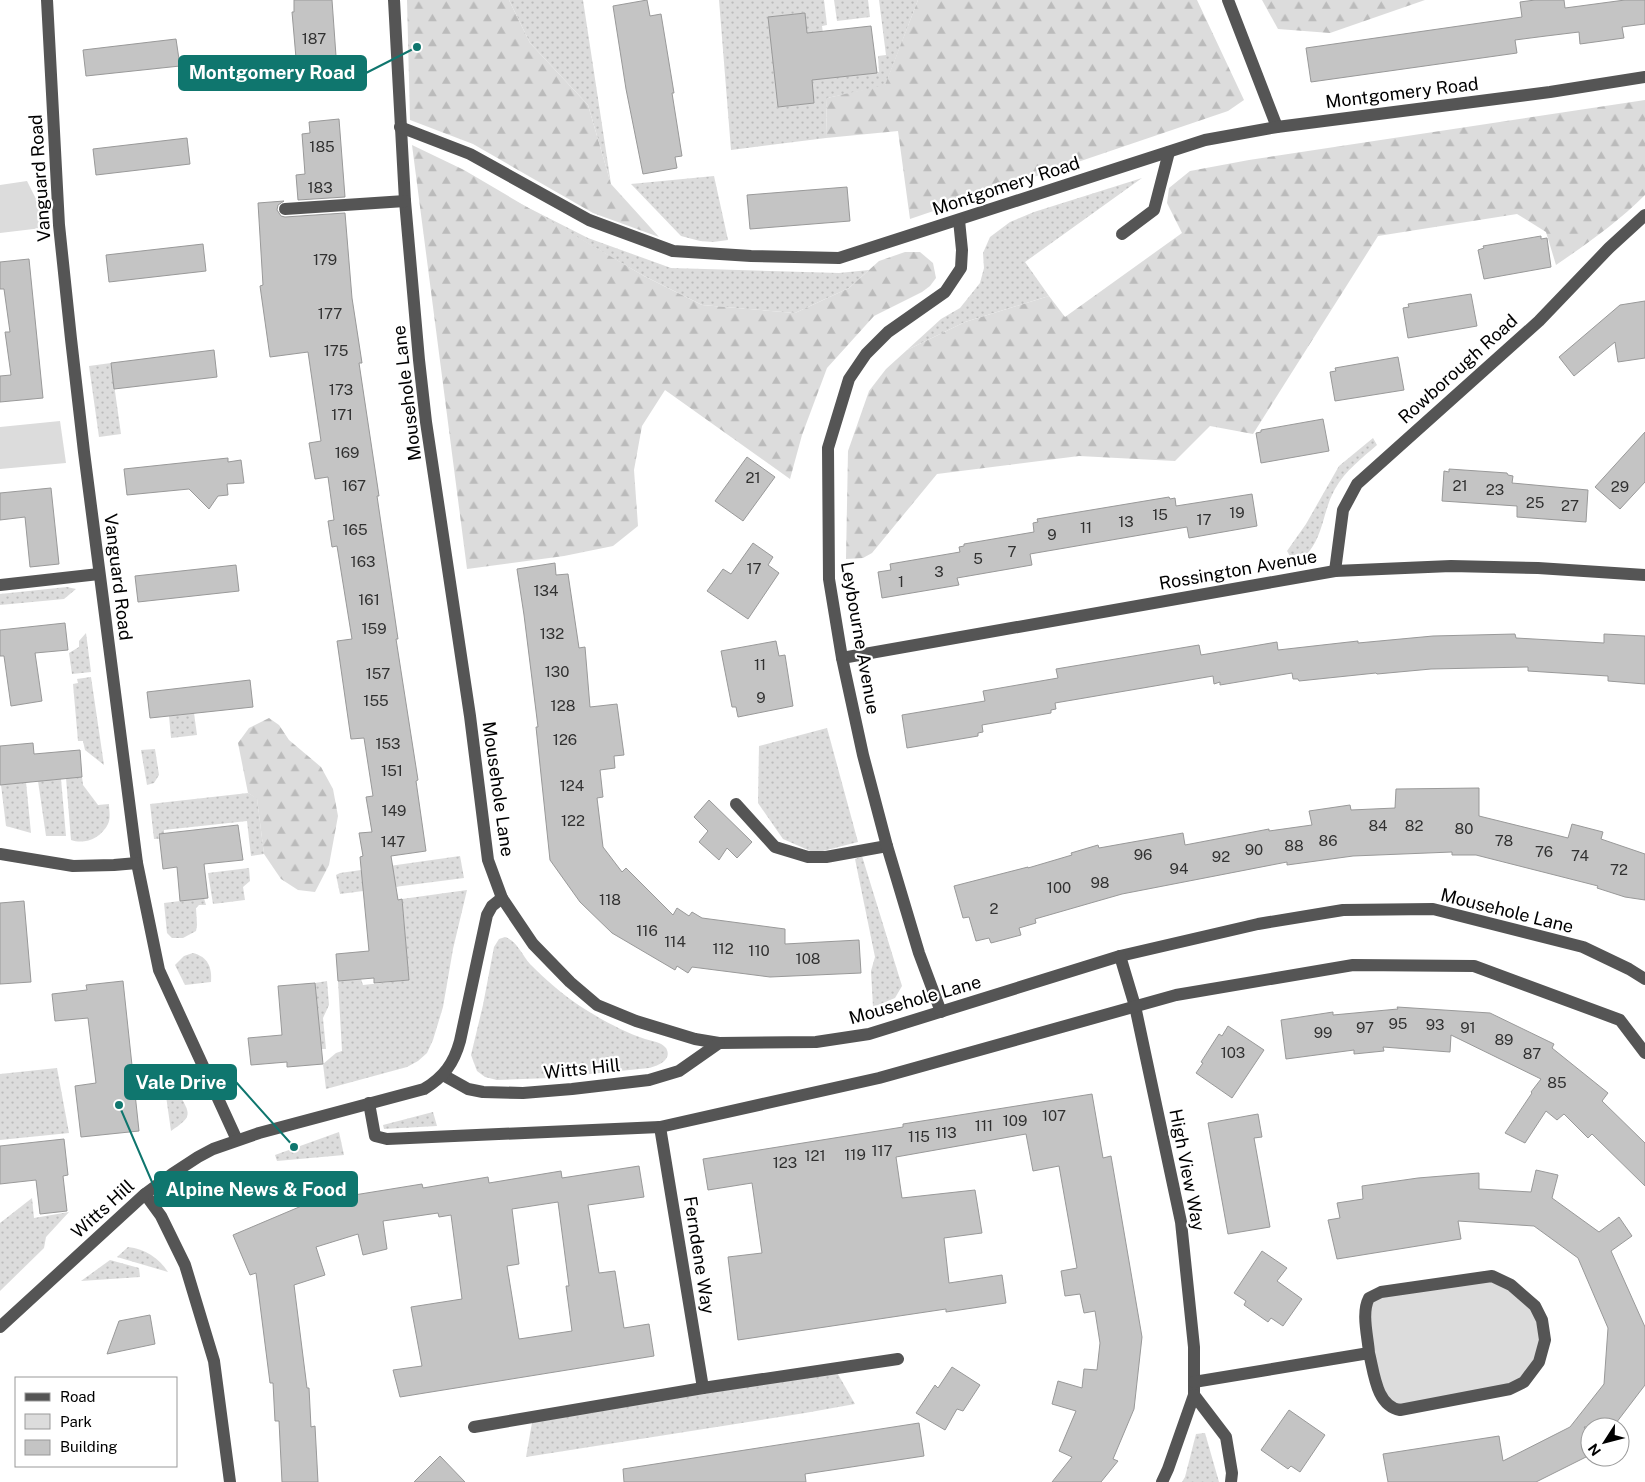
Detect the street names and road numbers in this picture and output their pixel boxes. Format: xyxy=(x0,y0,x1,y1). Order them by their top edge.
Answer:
street label: Montgomery Road xyxy=(1324,73,1480,112)
street label: Vanguard Road xyxy=(25,114,54,242)
street label: Montgomery Road xyxy=(929,152,1082,219)
street label: Rowborough Road xyxy=(1394,310,1522,428)
street label: Mousehole Lane xyxy=(388,324,425,462)
street label: Vanguard Road xyxy=(100,512,137,642)
street label: Rossington Avenue xyxy=(1157,545,1318,594)
street label: Leybourne Avenue xyxy=(837,560,884,716)
street label: Mousehole Lane xyxy=(479,720,518,858)
street label: Mousehole Lane xyxy=(1438,884,1576,937)
street label: Mousehole Lane xyxy=(846,971,983,1028)
street label: Witts Hill xyxy=(542,1054,621,1083)
street label: High View Way xyxy=(1165,1107,1210,1233)
street label: Witts Hill xyxy=(67,1175,138,1242)
street label: Ferndene Way xyxy=(680,1194,719,1316)

